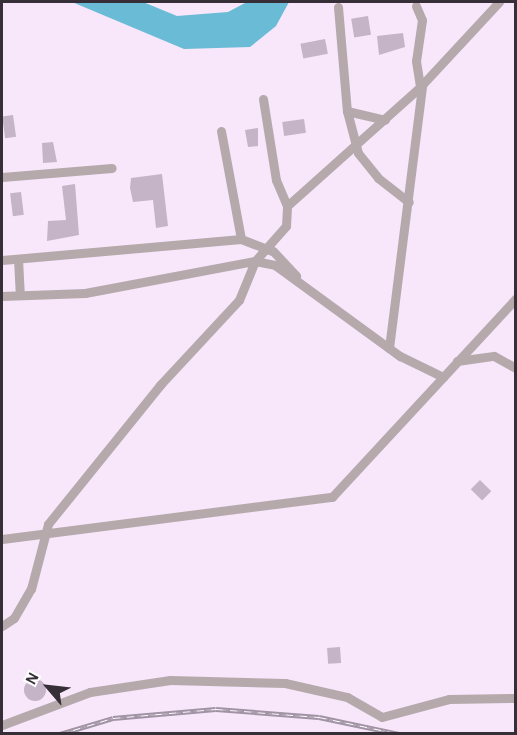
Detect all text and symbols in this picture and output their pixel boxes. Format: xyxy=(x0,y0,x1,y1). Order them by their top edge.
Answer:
north arrow xyxy=(18,657,78,717)
text: N xyxy=(22,670,42,687)

